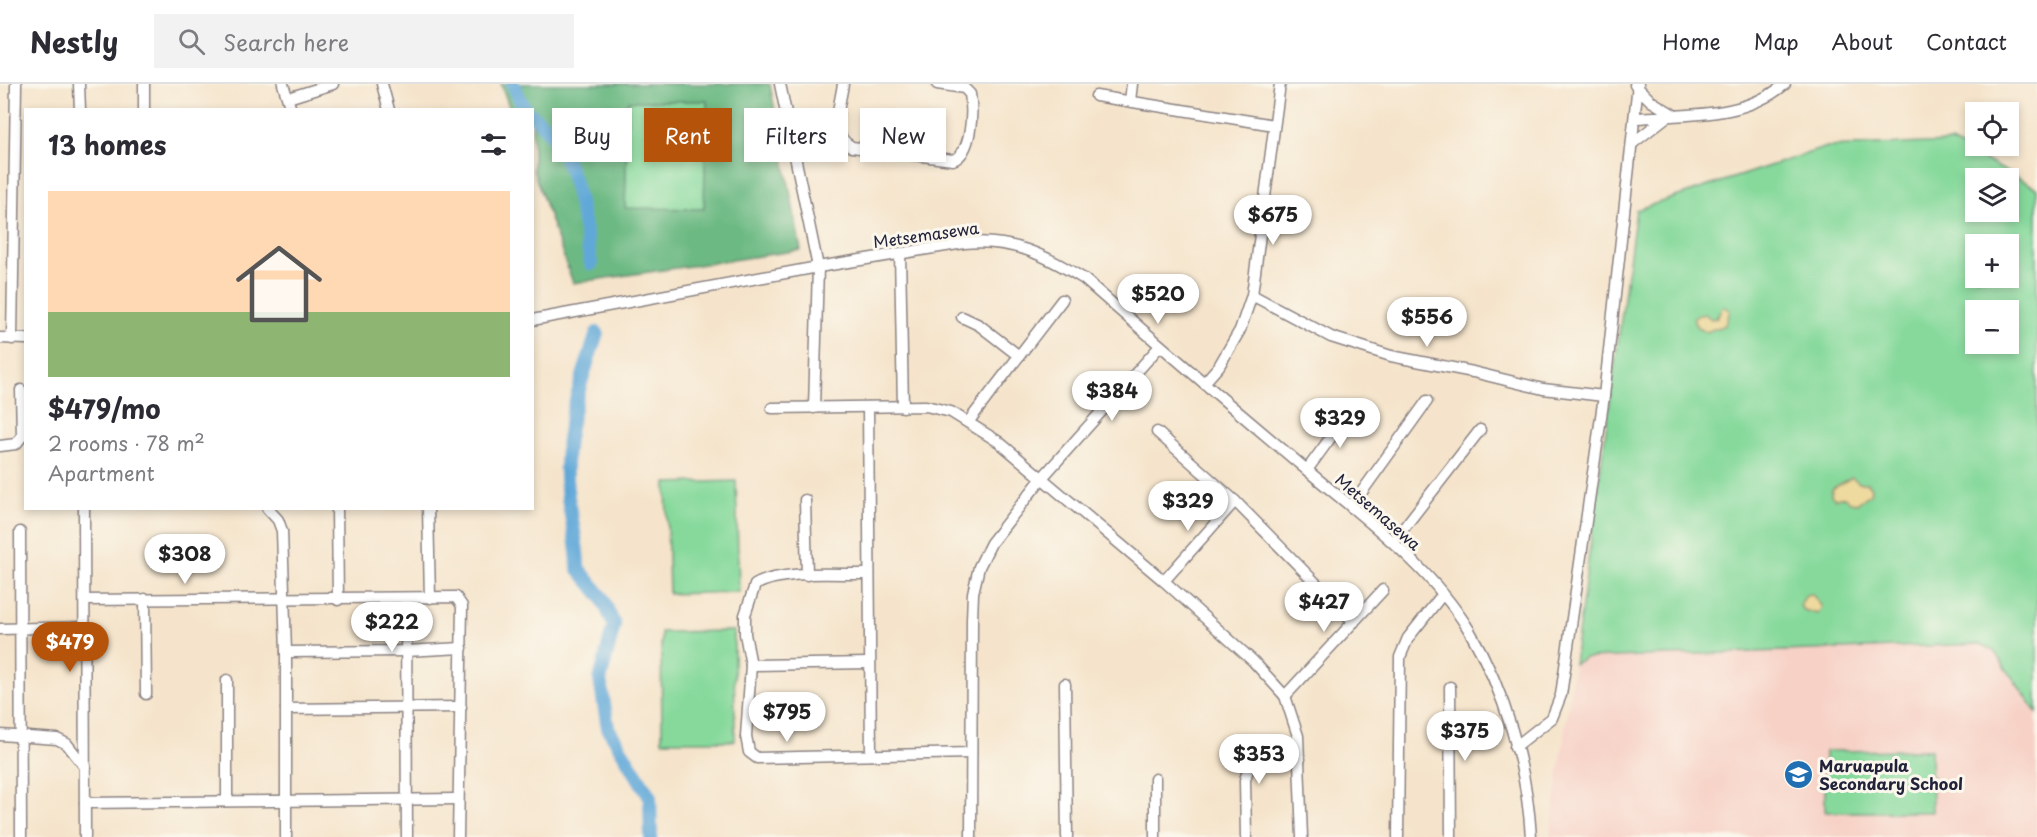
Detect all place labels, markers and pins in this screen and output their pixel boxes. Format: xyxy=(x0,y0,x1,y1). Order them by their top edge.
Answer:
pin: $675 xyxy=(1237,195,1309,246)
pin: $520 xyxy=(1122,274,1194,325)
pin: $556 xyxy=(1391,297,1463,348)
pin: $384 xyxy=(1076,371,1148,422)
pin: $329 xyxy=(1304,398,1376,449)
pin: $329 xyxy=(1152,481,1224,532)
pin: $308 xyxy=(149,534,221,585)
pin: $427 xyxy=(1288,582,1360,633)
pin: $222 xyxy=(356,602,428,653)
pin: $479 xyxy=(34,622,106,673)
pin: $795 xyxy=(751,692,823,743)
pin: $375 xyxy=(1429,711,1501,762)
pin: $353 xyxy=(1223,734,1295,785)
place label: Maruapula Secondary School xyxy=(1819,753,1963,795)
school or university icon: Maruapula Secondary School xyxy=(1782,759,1814,791)

